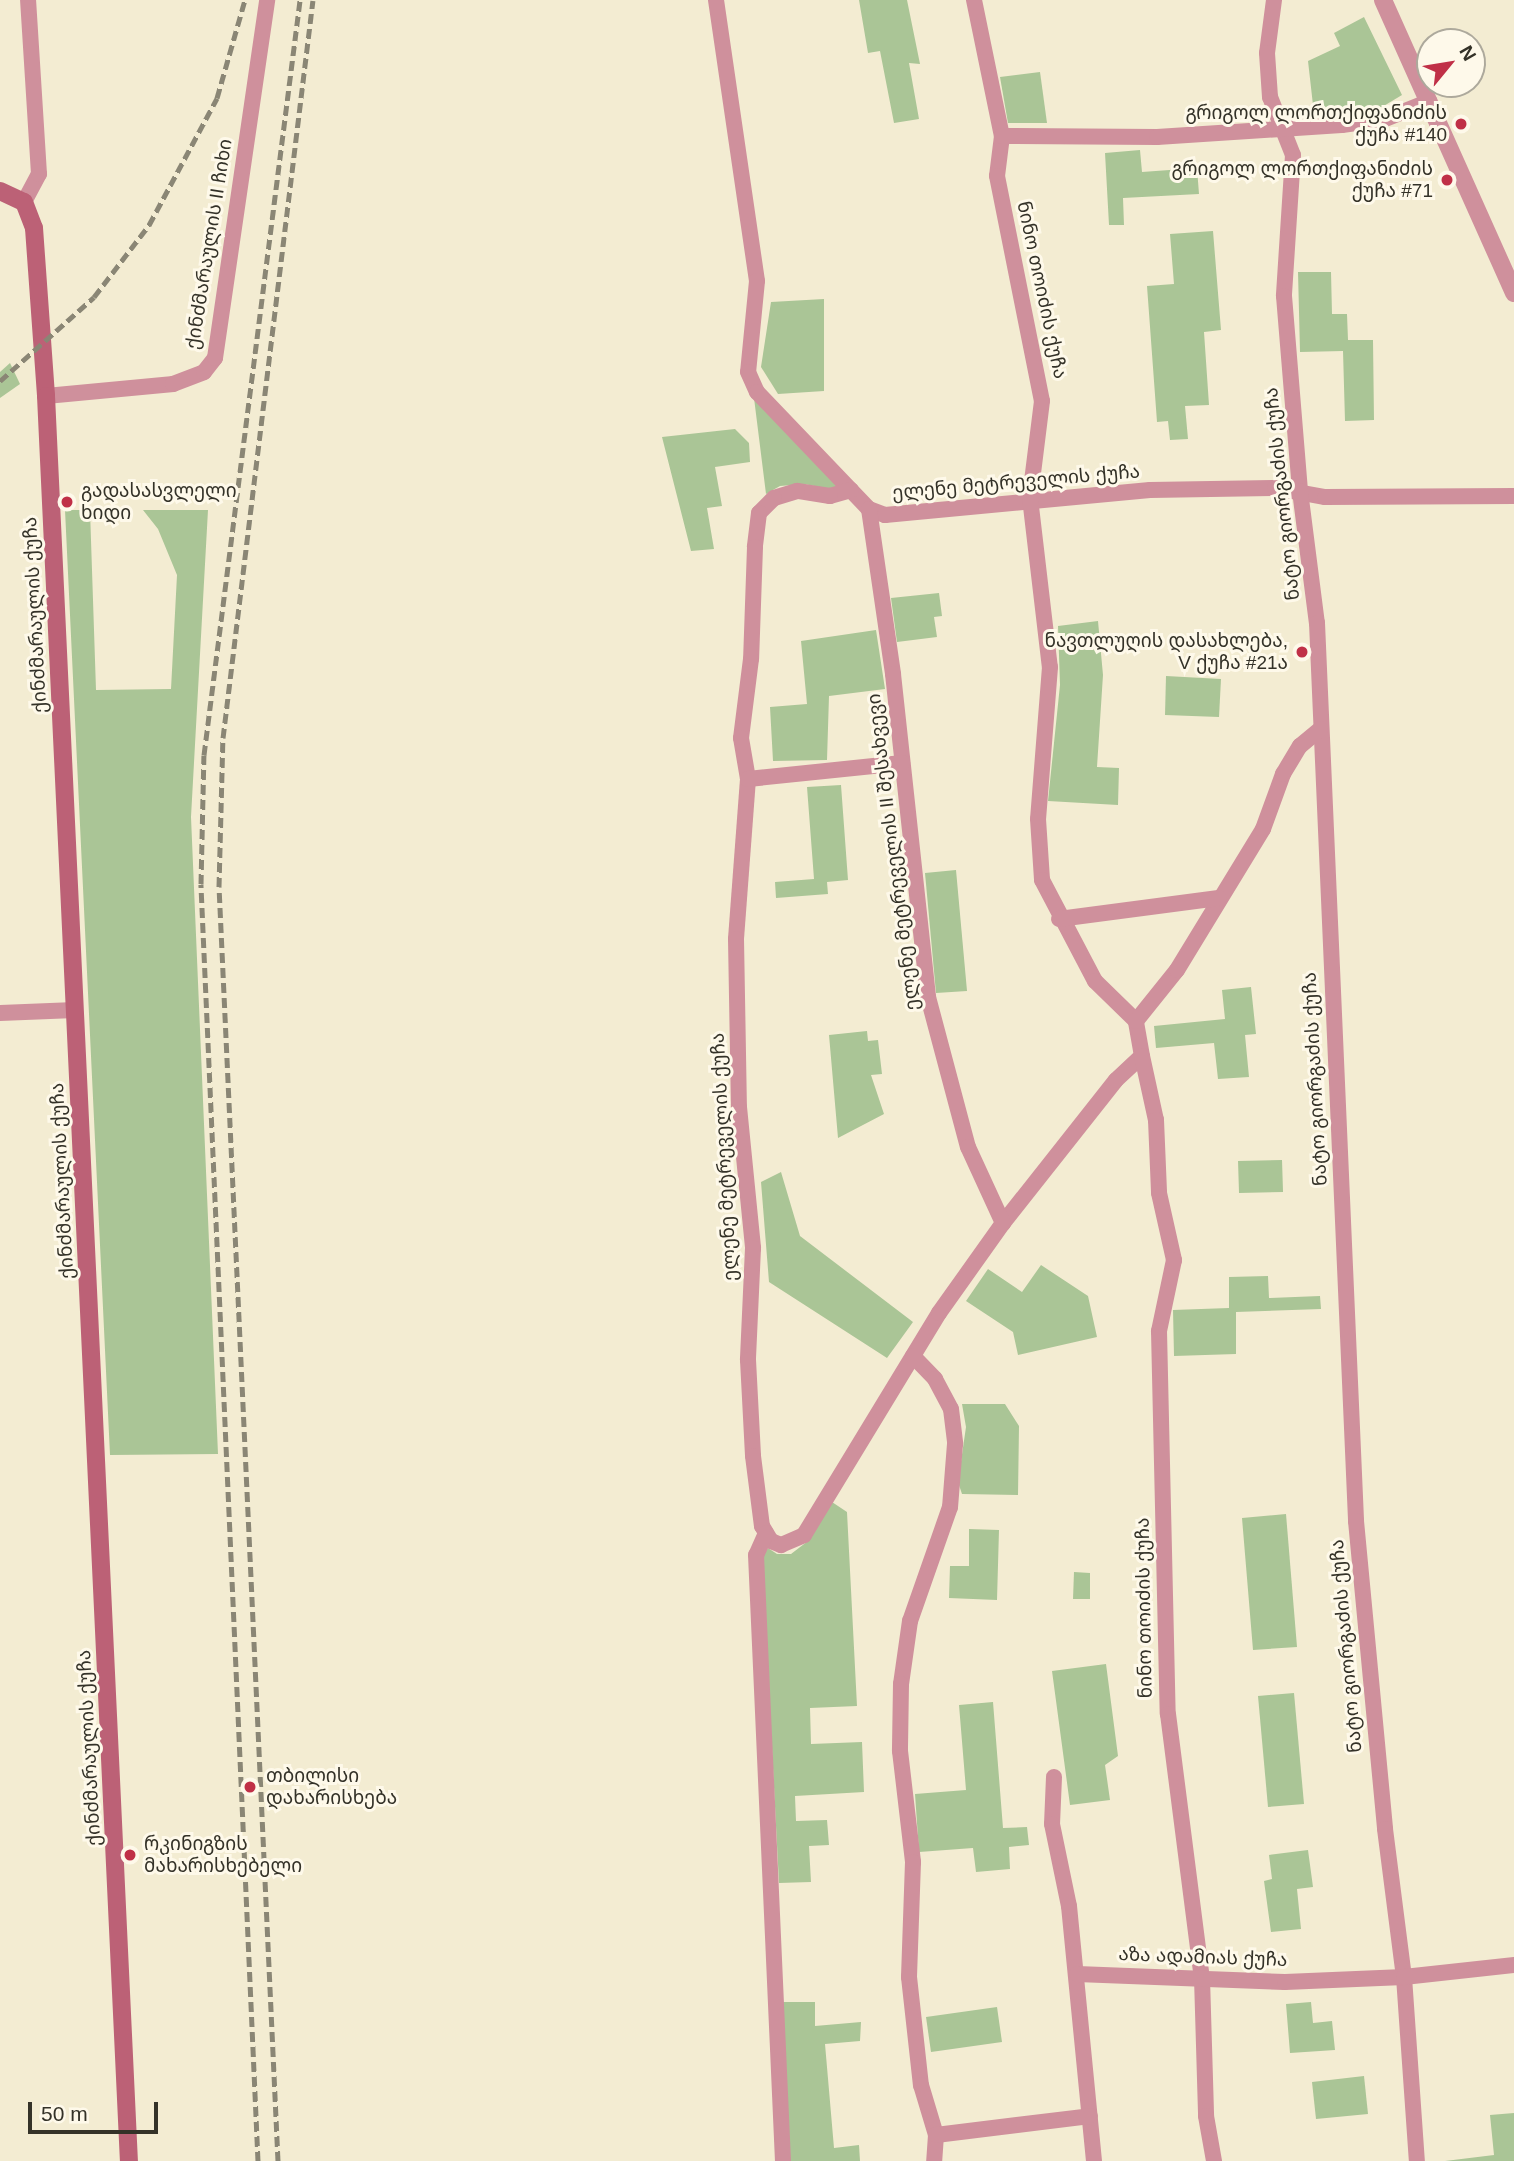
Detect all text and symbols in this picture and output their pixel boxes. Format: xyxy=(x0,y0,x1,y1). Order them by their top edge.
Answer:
north arrow xyxy=(1416,28,1486,98)
text: N xyxy=(1455,42,1480,64)
place label: გრიგოლ ლორთქიფანიძის ქუჩა #140 xyxy=(1185,102,1447,146)
marker: გრიგოლ ლორთქიფანიძის ქუჩა #140 xyxy=(1453,116,1469,132)
street label: ქინძმარაულის II ჩიხი xyxy=(181,137,237,351)
place label: გრიგოლ ლორთქიფანიძის ქუჩა #71 xyxy=(1171,158,1433,202)
marker: გრიგოლ ლორთქიფანიძის ქუჩა #71 xyxy=(1439,172,1455,188)
street label: ნინო თოიძის ქუჩა xyxy=(1012,199,1072,381)
street label: ნატო გიორგაძის ქუჩა xyxy=(1259,386,1305,602)
street label: ელენე მეტრეველის ქუჩა xyxy=(891,460,1141,504)
place label: გადასასვლელი ხიდი xyxy=(81,480,237,524)
marker: გადასასვლელი ხიდი xyxy=(59,494,75,510)
street label: ქინძმარაულის ქუჩა xyxy=(18,516,52,714)
place label: ნავთლუღის დასახლება, V ქუჩა #21ა xyxy=(1044,630,1288,674)
marker: ნავთლუღის დასახლება, V ქუჩა #21ა xyxy=(1294,644,1310,660)
street label: ელენე მეტრეველის II შესახვევი xyxy=(862,692,924,1012)
street label: ნატო გიორგაძის ქუჩა xyxy=(1298,971,1332,1187)
street label: ელენე მეტრეველის ქუჩა xyxy=(706,1032,742,1282)
street label: ქინძმარაულის ქუჩა xyxy=(45,1082,79,1280)
street label: ნინო თოიძის ქუჩა xyxy=(1131,1517,1157,1699)
street label: ნატო გიორგაძის ქუჩა xyxy=(1325,1538,1367,1754)
street label: ქინძმარაულის ქუჩა xyxy=(72,1649,106,1847)
place label: თბილისი დახარისხება xyxy=(266,1765,397,1809)
marker: თბილისი დახარისხება xyxy=(240,1777,260,1797)
place label: რკინიგზის მახარისხებელი xyxy=(144,1833,302,1877)
marker: რკინიგზის მახარისხებელი xyxy=(122,1847,138,1863)
street label: აზა ადამიას ქუჩა xyxy=(1118,1943,1288,1971)
scale bar xyxy=(32,2088,161,2132)
text: 50 m xyxy=(41,2102,88,2125)

